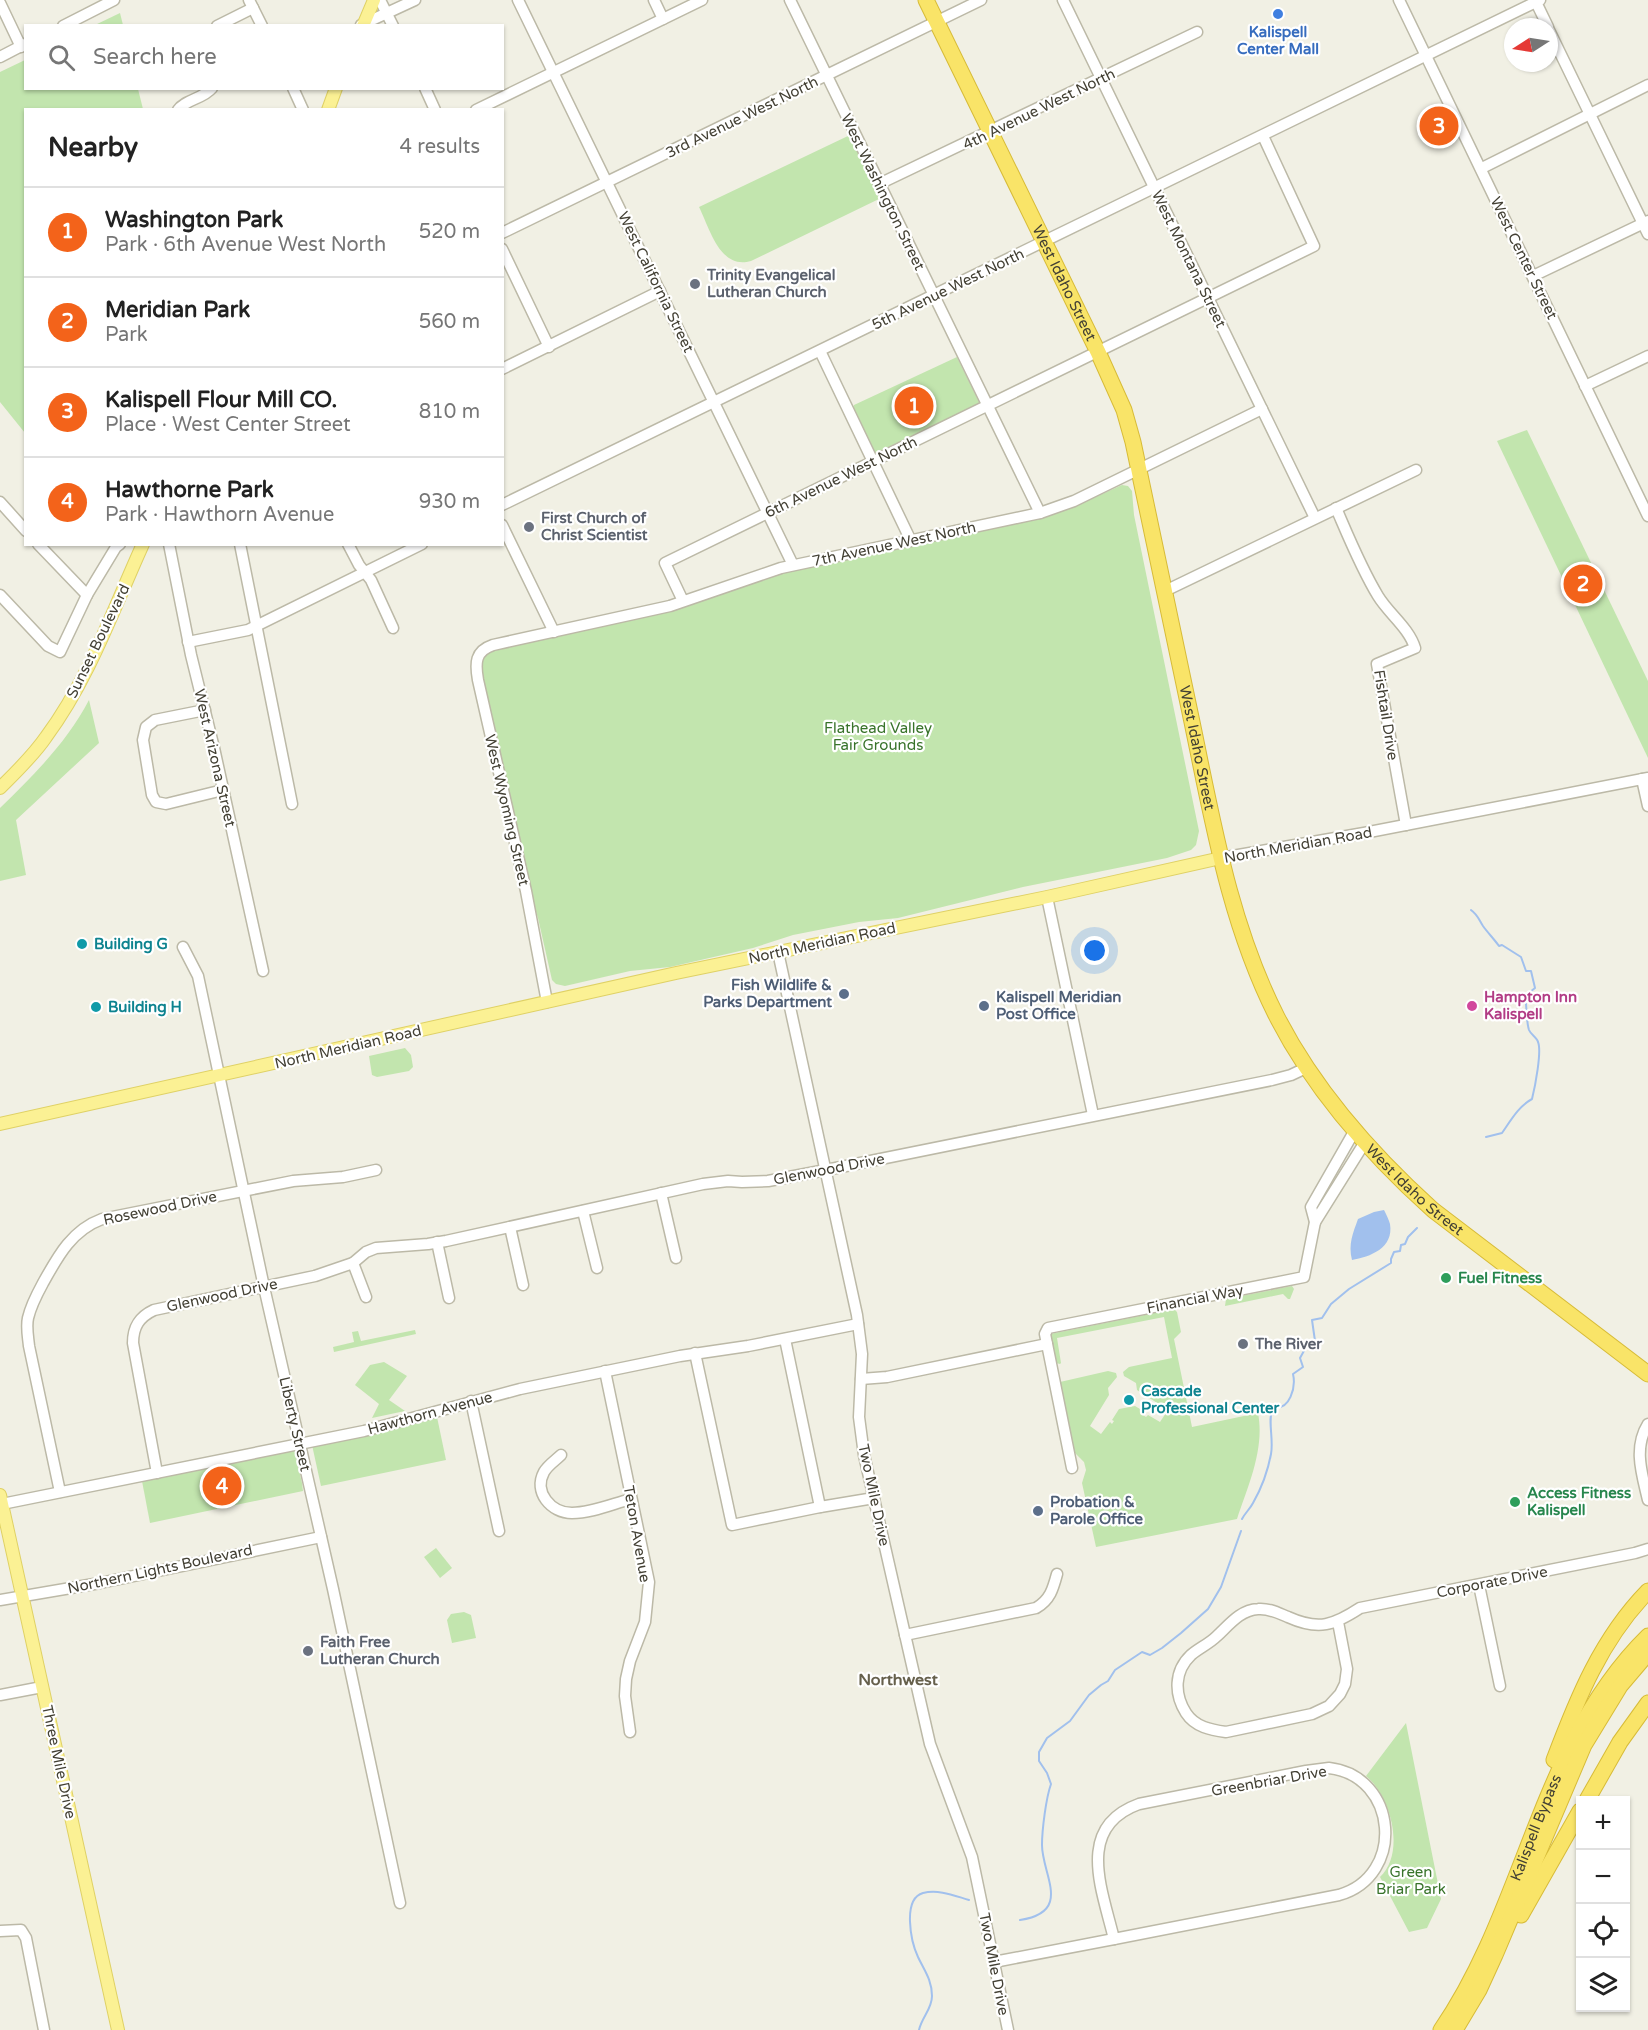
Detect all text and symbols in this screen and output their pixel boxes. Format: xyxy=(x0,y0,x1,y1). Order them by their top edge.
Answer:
marker: Kalispell Center Mall xyxy=(1271,7,1285,21)
north arrow xyxy=(1504,18,1558,72)
place label: Kalispell Center Mall xyxy=(1237,23,1319,58)
search box xyxy=(24,24,504,90)
icon: search xyxy=(45,41,78,74)
text: Search here xyxy=(93,44,217,70)
street label: 4th Avenue West North xyxy=(960,64,1118,154)
street label: 3rd Avenue West North xyxy=(663,72,821,162)
pin: 3 xyxy=(1420,104,1458,148)
street label: West Washington Street xyxy=(837,111,929,274)
text: Nearby xyxy=(48,132,138,163)
text: 4 results xyxy=(400,135,480,159)
street label: West Montana Street xyxy=(1148,187,1230,331)
street label: West Center Street xyxy=(1487,194,1562,322)
text: Washington Park xyxy=(105,207,283,233)
street label: West California Street xyxy=(614,209,698,356)
text: 1 xyxy=(61,220,74,244)
text: 520 m xyxy=(419,220,480,244)
street label: West Idaho Street xyxy=(1028,222,1100,344)
text: Park · 6th Avenue West North xyxy=(105,233,386,257)
street label: 5th Avenue West North xyxy=(869,244,1027,334)
place label: Trinity Evangelical Lutheran Church xyxy=(706,266,836,301)
marker: Trinity Evangelical Lutheran Church xyxy=(688,277,702,291)
text: Meridian Park xyxy=(105,297,250,323)
text: 2 xyxy=(61,310,74,334)
text: 560 m xyxy=(419,310,480,334)
text: Park xyxy=(105,323,148,347)
pin: 1 xyxy=(894,384,934,428)
text: Kalispell Flour Mill CO. xyxy=(105,387,337,413)
text: 3 xyxy=(61,400,74,424)
text: 810 m xyxy=(419,400,480,424)
text: Place · West Center Street xyxy=(105,413,351,437)
street label: 6th Avenue West North xyxy=(762,432,920,522)
text: Hawthorne Park xyxy=(105,477,274,503)
text: 4 xyxy=(61,490,74,514)
text: 930 m xyxy=(419,490,480,514)
text: Park · Hawthorn Avenue xyxy=(105,503,334,527)
place label: First Church of Christ Scientist xyxy=(541,509,648,544)
street label: 7th Avenue West North xyxy=(810,518,978,570)
marker: First Church of Christ Scientist xyxy=(522,520,536,534)
pin: 2 xyxy=(1564,562,1602,606)
street label: Sunset Boulevard xyxy=(63,581,133,701)
street label: Fishtail Drive xyxy=(1370,668,1402,762)
street label: West Idaho Street xyxy=(1176,684,1219,812)
street label: West Arizona Street xyxy=(190,687,240,829)
park label: Flathead Valley Fair Grounds xyxy=(824,719,932,754)
street label: West Wyoming Street xyxy=(481,733,533,888)
street label: North Meridian Road xyxy=(1223,823,1373,867)
street label: North Meridian Road xyxy=(747,919,897,967)
place label: Building G xyxy=(94,935,168,954)
your location xyxy=(1080,936,1109,965)
marker: Building G xyxy=(75,937,89,951)
place label: Fish Wildlife & Parks Department xyxy=(703,976,832,1012)
marker: Fish Wildlife & Parks Department xyxy=(837,987,851,1001)
place label: Kalispell Meridian Post Office xyxy=(996,988,1122,1023)
place label: Hampton Inn Kalispell xyxy=(1484,988,1577,1024)
place label: Building H xyxy=(108,998,182,1017)
marker: Kalispell Meridian Post Office xyxy=(977,999,991,1013)
marker: Hampton Inn Kalispell xyxy=(1465,999,1479,1013)
marker: Building H xyxy=(89,1000,103,1014)
street label: North Meridian Road xyxy=(273,1021,423,1073)
street label: West Idaho Street xyxy=(1362,1140,1467,1239)
street label: Glenwood Drive xyxy=(772,1149,886,1189)
street label: Rosewood Drive xyxy=(102,1187,218,1229)
place label: Fuel Fitness xyxy=(1458,1269,1542,1287)
marker: Fuel Fitness xyxy=(1439,1271,1453,1285)
street label: Glenwood Drive xyxy=(165,1274,279,1316)
street label: Financial Way xyxy=(1145,1281,1245,1317)
place label: The River xyxy=(1254,1335,1322,1353)
marker: The River xyxy=(1236,1337,1250,1351)
street label: Liberty Street xyxy=(275,1375,315,1473)
place label: Cascade Professional Center xyxy=(1141,1382,1280,1417)
street label: Hawthorn Avenue xyxy=(366,1388,494,1438)
marker: Cascade Professional Center xyxy=(1122,1393,1136,1407)
street label: Two Mile Drive xyxy=(854,1442,894,1548)
pin: 4 xyxy=(202,1464,242,1508)
street label: Teton Avenue xyxy=(620,1484,654,1584)
place label: Access Fitness Kalispell xyxy=(1527,1484,1631,1520)
place label: Probation & Parole Office xyxy=(1050,1493,1143,1528)
marker: Access Fitness Kalispell xyxy=(1508,1495,1522,1509)
marker: Probation & Parole Office xyxy=(1031,1504,1045,1518)
street label: Northern Lights Boulevard xyxy=(66,1541,254,1597)
street label: Corporate Drive xyxy=(1435,1562,1549,1602)
place label: Faith Free Lutheran Church xyxy=(320,1633,440,1668)
marker: Faith Free Lutheran Church xyxy=(301,1644,315,1658)
district label: Northwest xyxy=(858,1670,939,1690)
street label: Three Mile Drive xyxy=(38,1704,80,1820)
street label: Greenbriar Drive xyxy=(1210,1762,1328,1800)
street label: Kalispell Bypass xyxy=(1506,1772,1565,1883)
map controls xyxy=(1576,1796,1630,2012)
button: + xyxy=(1576,1796,1630,1850)
button: − xyxy=(1576,1850,1630,1904)
park label: Green Briar Park xyxy=(1376,1863,1446,1898)
button: locate xyxy=(1576,1904,1630,1958)
street label: Two Mile Drive xyxy=(975,1911,1013,2017)
button: layers xyxy=(1576,1958,1630,2012)

